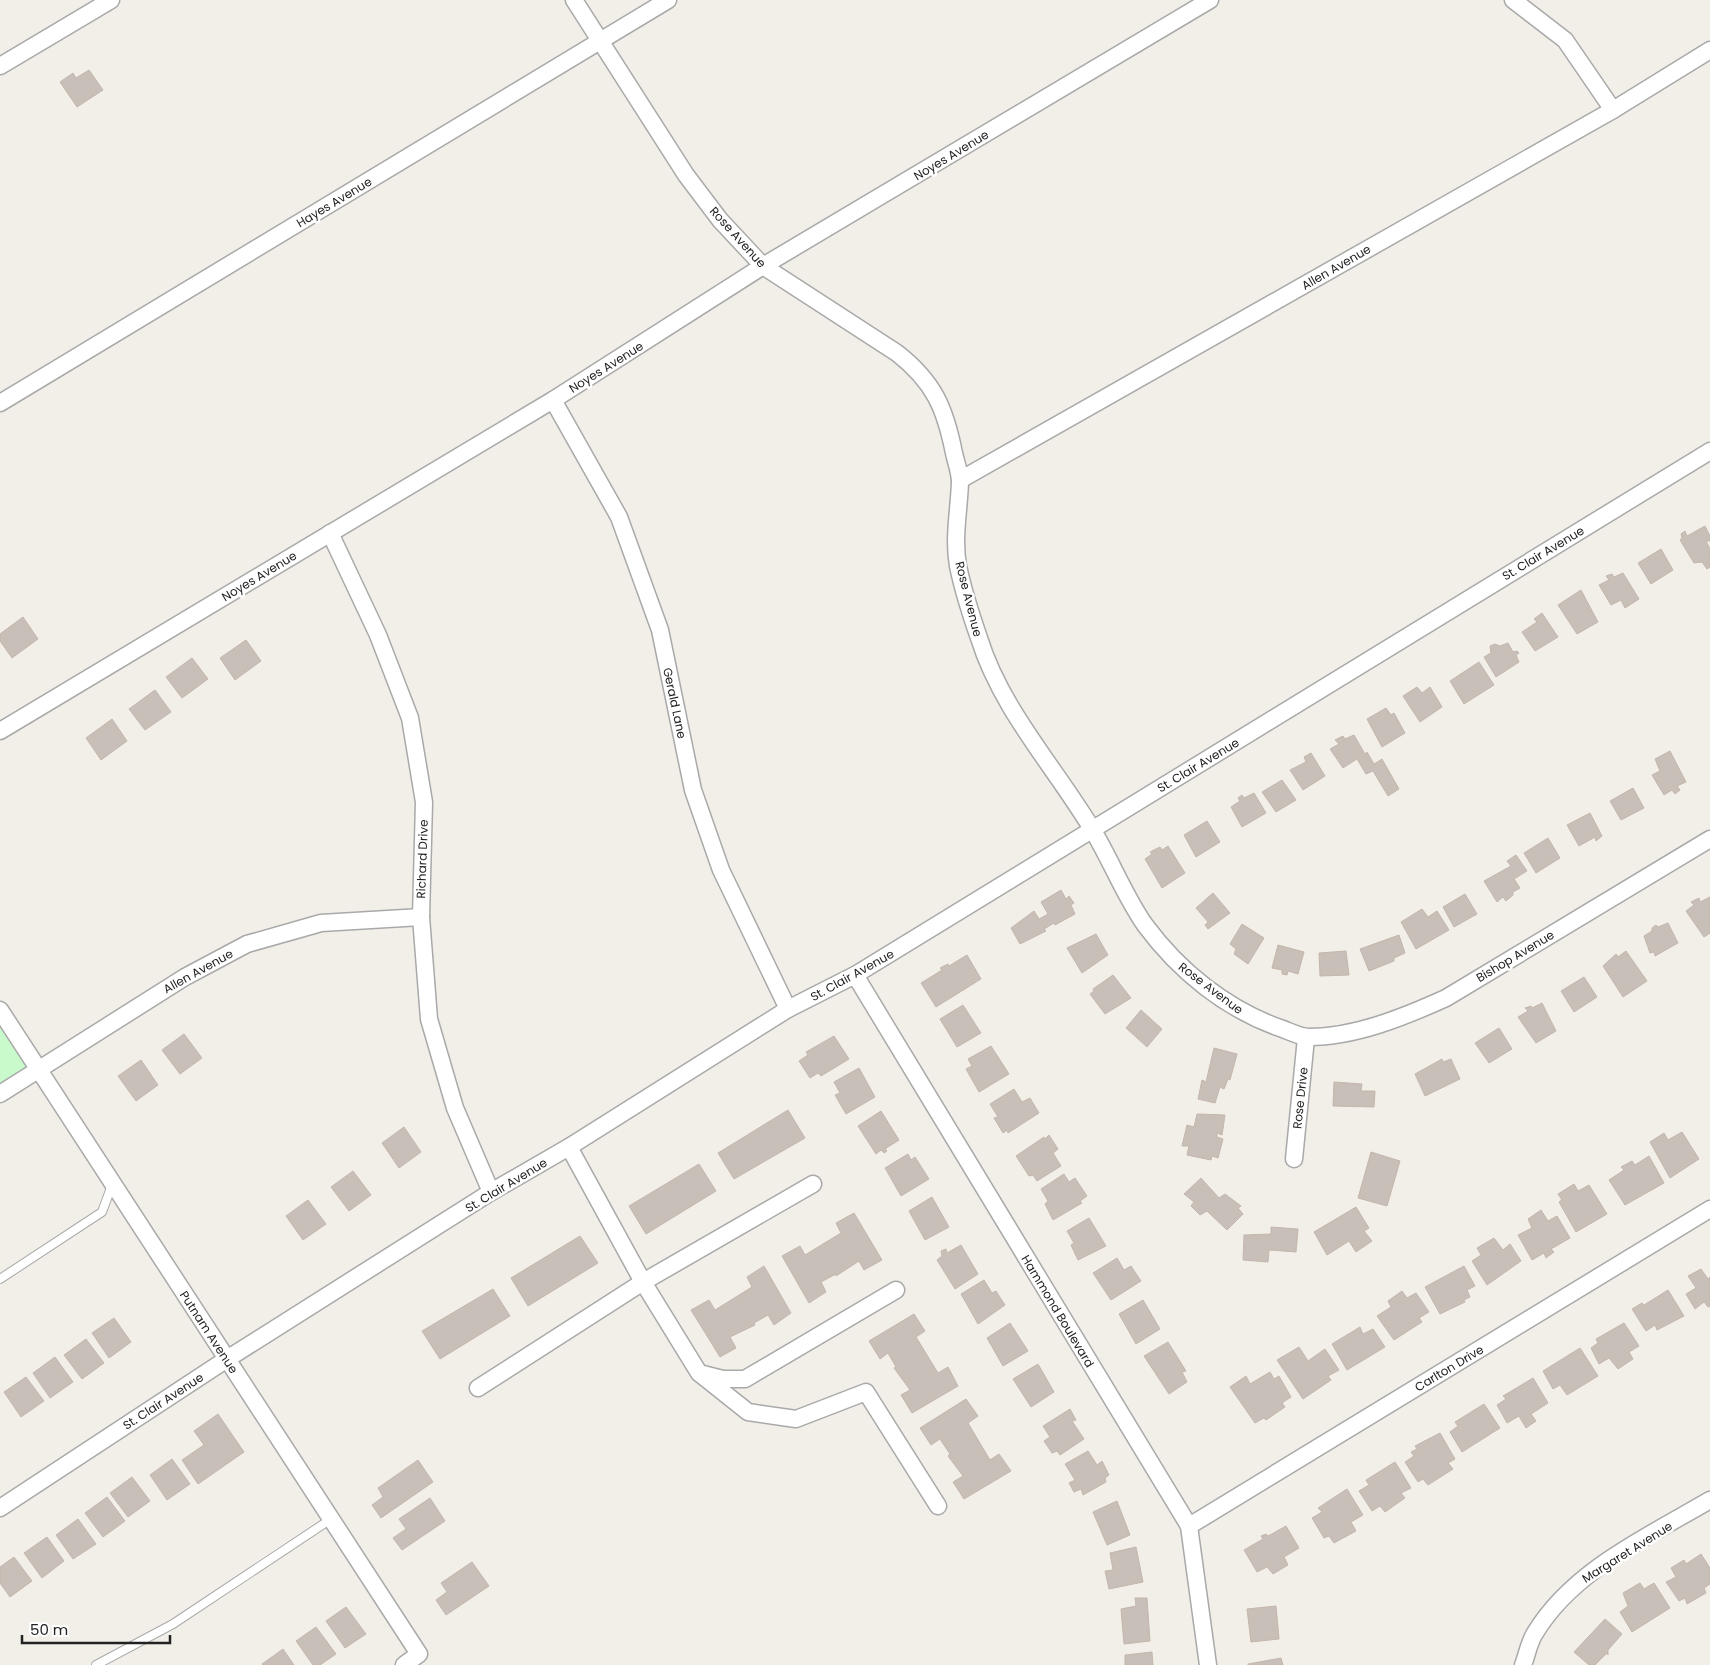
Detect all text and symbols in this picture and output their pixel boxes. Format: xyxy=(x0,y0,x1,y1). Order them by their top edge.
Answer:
street label: Noyes Avenue xyxy=(910,126,992,184)
street label: Hayes Avenue xyxy=(293,173,375,231)
street label: Rose Avenue xyxy=(706,203,770,271)
street label: Allen Avenue xyxy=(1298,240,1374,294)
street label: Noyes Avenue xyxy=(566,337,646,397)
street label: St. Clair Avenue xyxy=(1499,522,1587,584)
street label: Noyes Avenue xyxy=(218,547,300,605)
street label: Rose Avenue xyxy=(951,560,987,638)
street label: Gerald Lane xyxy=(659,666,691,740)
street label: St. Clair Avenue xyxy=(1154,734,1242,796)
street label: Richard Drive xyxy=(412,819,432,899)
street label: Bishop Avenue xyxy=(1473,926,1557,986)
street label: Allen Avenue xyxy=(160,945,236,997)
street label: St. Clair Avenue xyxy=(807,945,897,1005)
street label: Rose Avenue xyxy=(1175,958,1247,1018)
street label: Rose Drive xyxy=(1288,1066,1312,1130)
street label: St. Clair Avenue xyxy=(462,1154,550,1216)
street label: Hammond Boulevard xyxy=(1018,1252,1098,1370)
street label: Putnam Avenue xyxy=(176,1287,242,1377)
street label: Carlton Drive xyxy=(1411,1341,1487,1395)
street label: St. Clair Avenue xyxy=(119,1368,207,1434)
street label: Margaret Avenue xyxy=(1579,1517,1675,1587)
scale bar xyxy=(22,1612,170,1644)
text: 50 m xyxy=(30,1619,68,1640)

